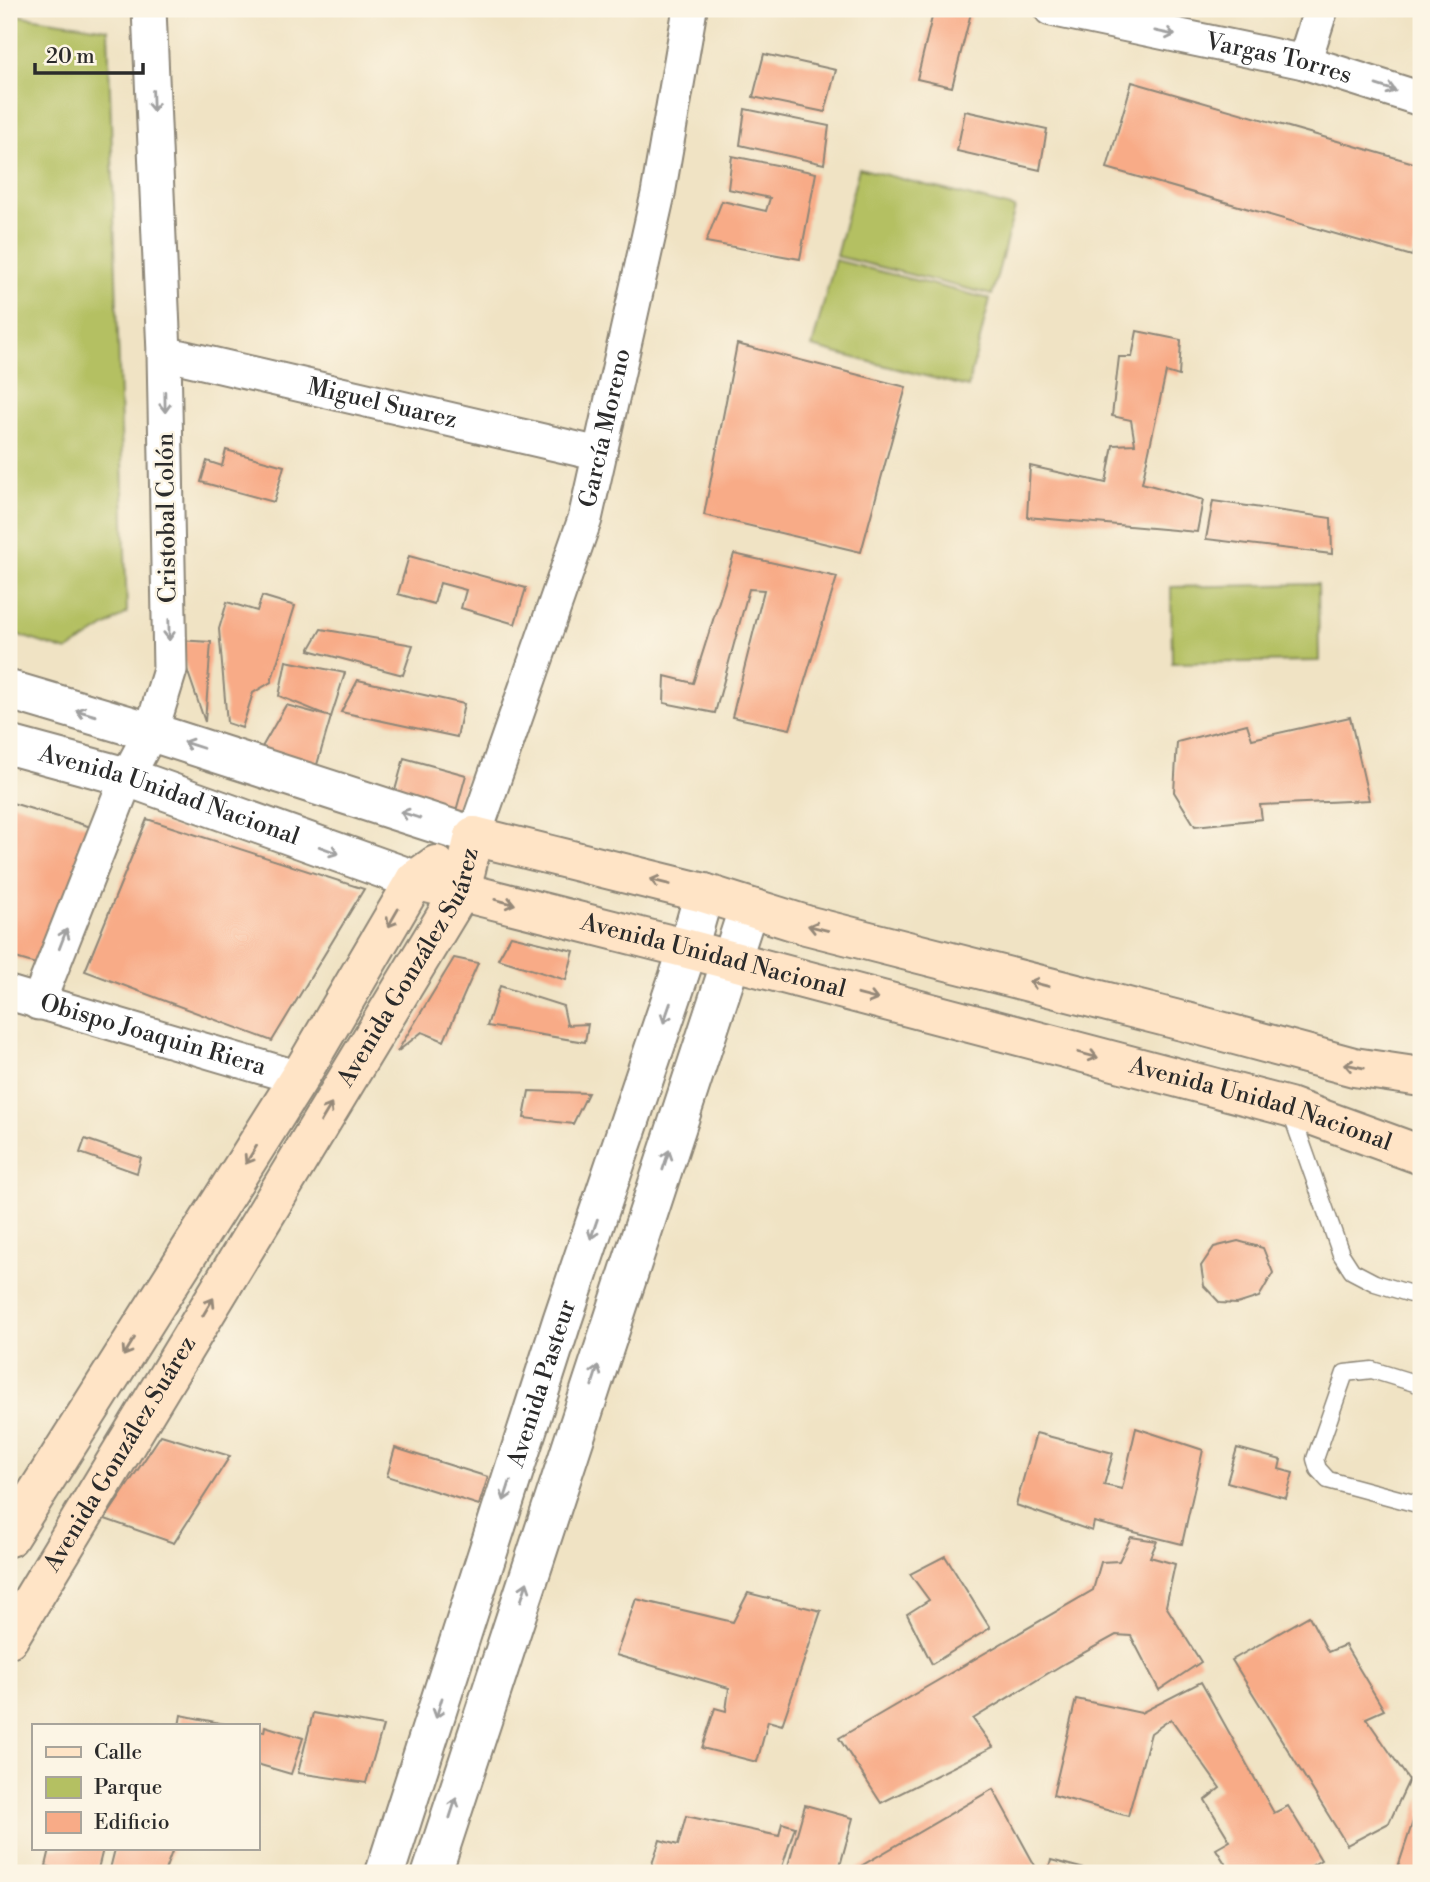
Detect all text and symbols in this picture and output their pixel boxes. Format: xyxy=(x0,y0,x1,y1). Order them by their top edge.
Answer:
one-way arrow xyxy=(1153,26,1176,40)
street label: Vargas Torres xyxy=(1202,27,1355,91)
scale bar xyxy=(35,32,144,76)
text: 20 m xyxy=(46,44,95,70)
one-way arrow xyxy=(1375,82,1397,95)
one-way arrow xyxy=(147,90,160,113)
street label: García Moreno xyxy=(573,346,638,510)
street label: Miguel Suarez xyxy=(304,372,460,436)
one-way arrow xyxy=(158,390,172,413)
street label: Cristobal Colón xyxy=(151,433,183,603)
one-way arrow xyxy=(162,618,176,641)
one-way arrow xyxy=(75,705,97,718)
one-way arrow xyxy=(182,738,204,751)
street label: Avenida Unidad Nacional xyxy=(35,739,303,852)
one-way arrow xyxy=(399,808,421,820)
one-way arrow xyxy=(318,844,340,857)
street label: Avenida González Suárez xyxy=(330,845,486,1093)
one-way arrow xyxy=(649,875,672,888)
one-way arrow xyxy=(494,896,516,909)
one-way arrow xyxy=(386,907,400,927)
street label: Avenida Unidad Nacional xyxy=(577,907,849,1005)
one-way arrow xyxy=(808,921,830,934)
one-way arrow xyxy=(57,929,70,951)
one-way arrow xyxy=(1028,977,1050,990)
street label: Obispo Joaquin Riera xyxy=(36,988,270,1083)
one-way arrow xyxy=(857,991,879,1004)
one-way arrow xyxy=(660,1002,672,1024)
one-way arrow xyxy=(1077,1049,1099,1062)
street label: Avenida Unidad Nacional xyxy=(1125,1050,1396,1158)
one-way arrow xyxy=(1343,1059,1366,1073)
one-way arrow xyxy=(320,1103,334,1123)
one-way arrow xyxy=(243,1144,257,1164)
one-way arrow xyxy=(660,1149,673,1171)
one-way arrow xyxy=(586,1217,599,1239)
street label: Avenida Pasteur xyxy=(501,1296,583,1472)
one-way arrow xyxy=(202,1298,216,1318)
street label: Avenida González Suárez xyxy=(37,1331,203,1578)
one-way arrow xyxy=(122,1336,136,1356)
one-way arrow xyxy=(589,1365,602,1387)
one-way arrow xyxy=(500,1480,512,1502)
one-way arrow xyxy=(519,1582,531,1604)
one-way arrow xyxy=(431,1697,444,1719)
legend xyxy=(32,1724,259,1850)
text: Calle xyxy=(94,1740,142,1766)
text: Parque xyxy=(94,1775,162,1801)
one-way arrow xyxy=(448,1798,460,1820)
text: Edificio xyxy=(94,1810,170,1836)

